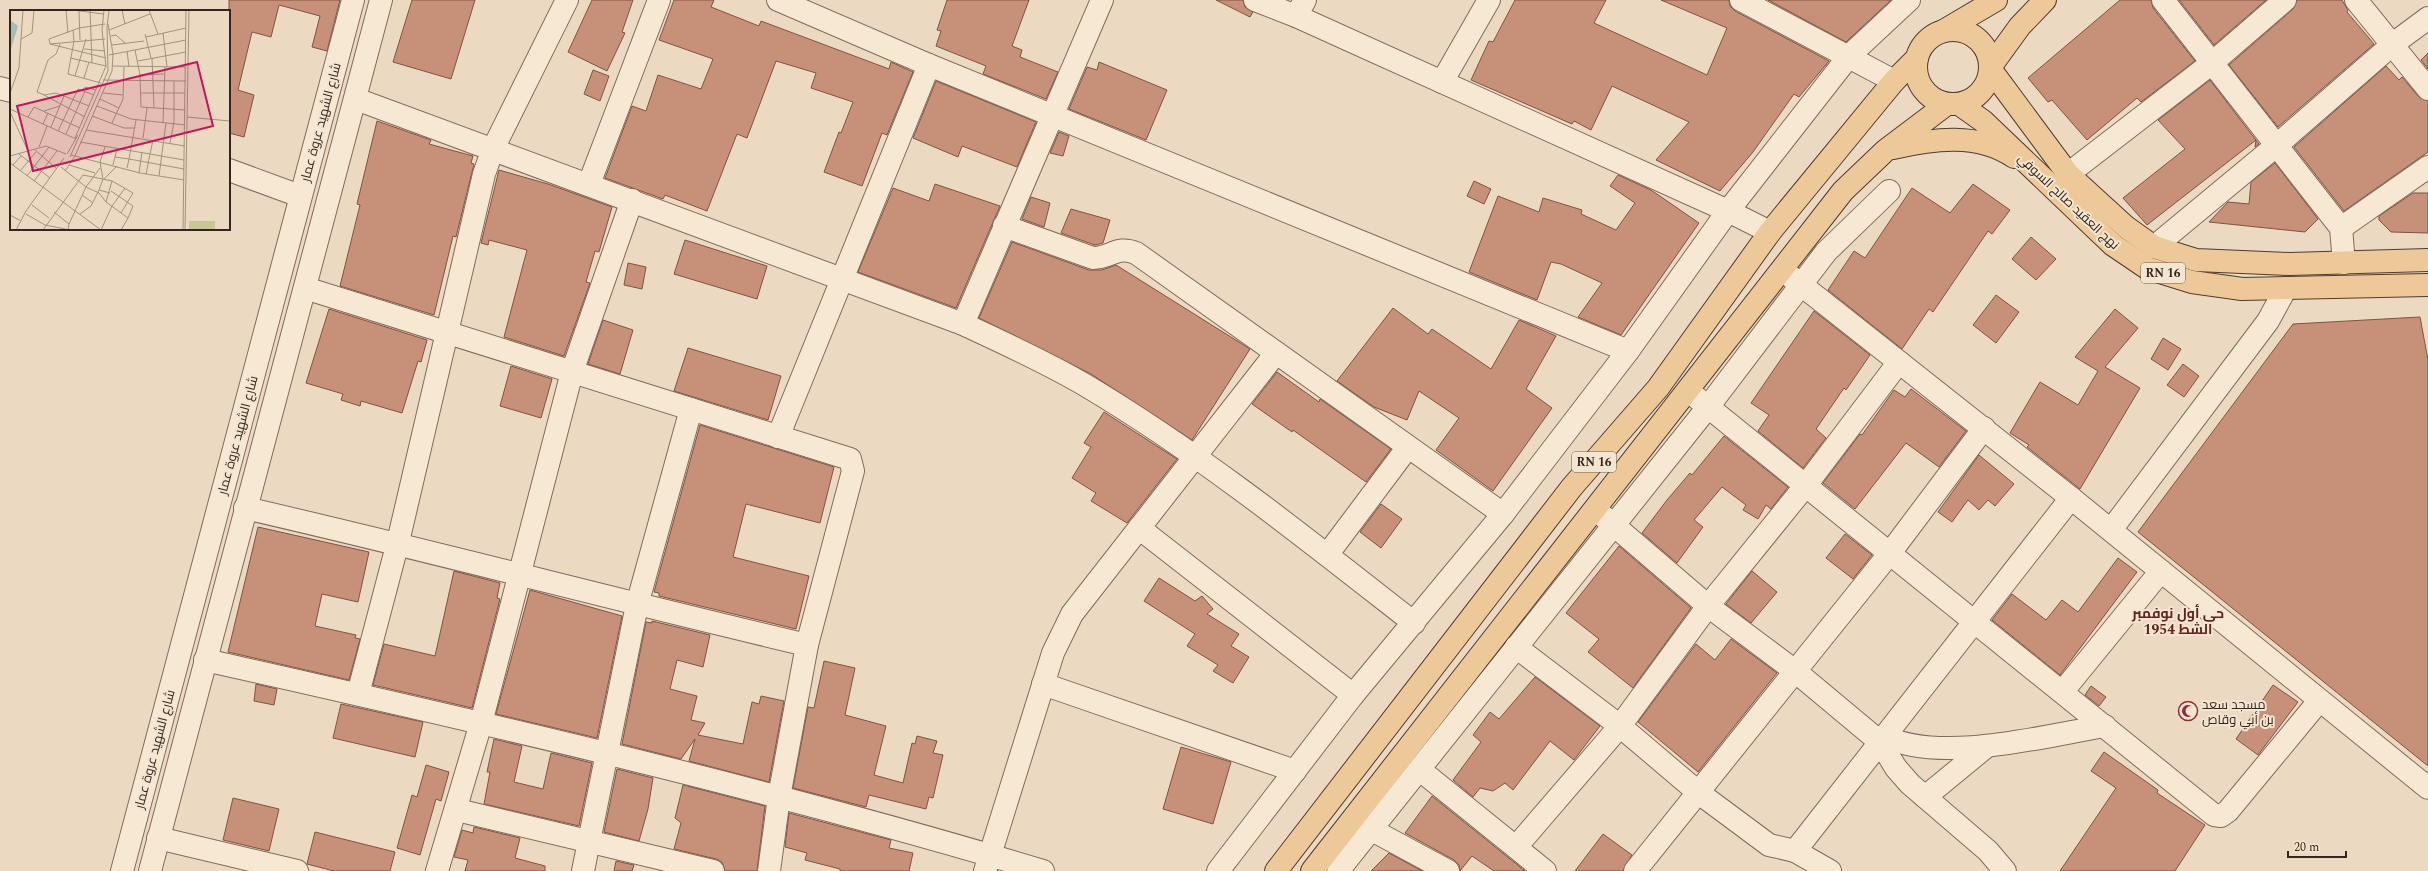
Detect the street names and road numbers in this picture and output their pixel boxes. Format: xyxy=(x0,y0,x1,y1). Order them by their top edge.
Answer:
street label: شارع الشهيد عروة عمار xyxy=(295,60,346,185)
street label: نهج العقيد صالح السوفي xyxy=(2013,149,2124,254)
road number: RN 16 xyxy=(2141,263,2185,283)
street label: شارع الشهيد عروة عمار xyxy=(212,373,263,498)
road number: RN 16 xyxy=(1572,452,1616,472)
street label: شارع الشهيد عروة عمار xyxy=(129,687,180,812)

